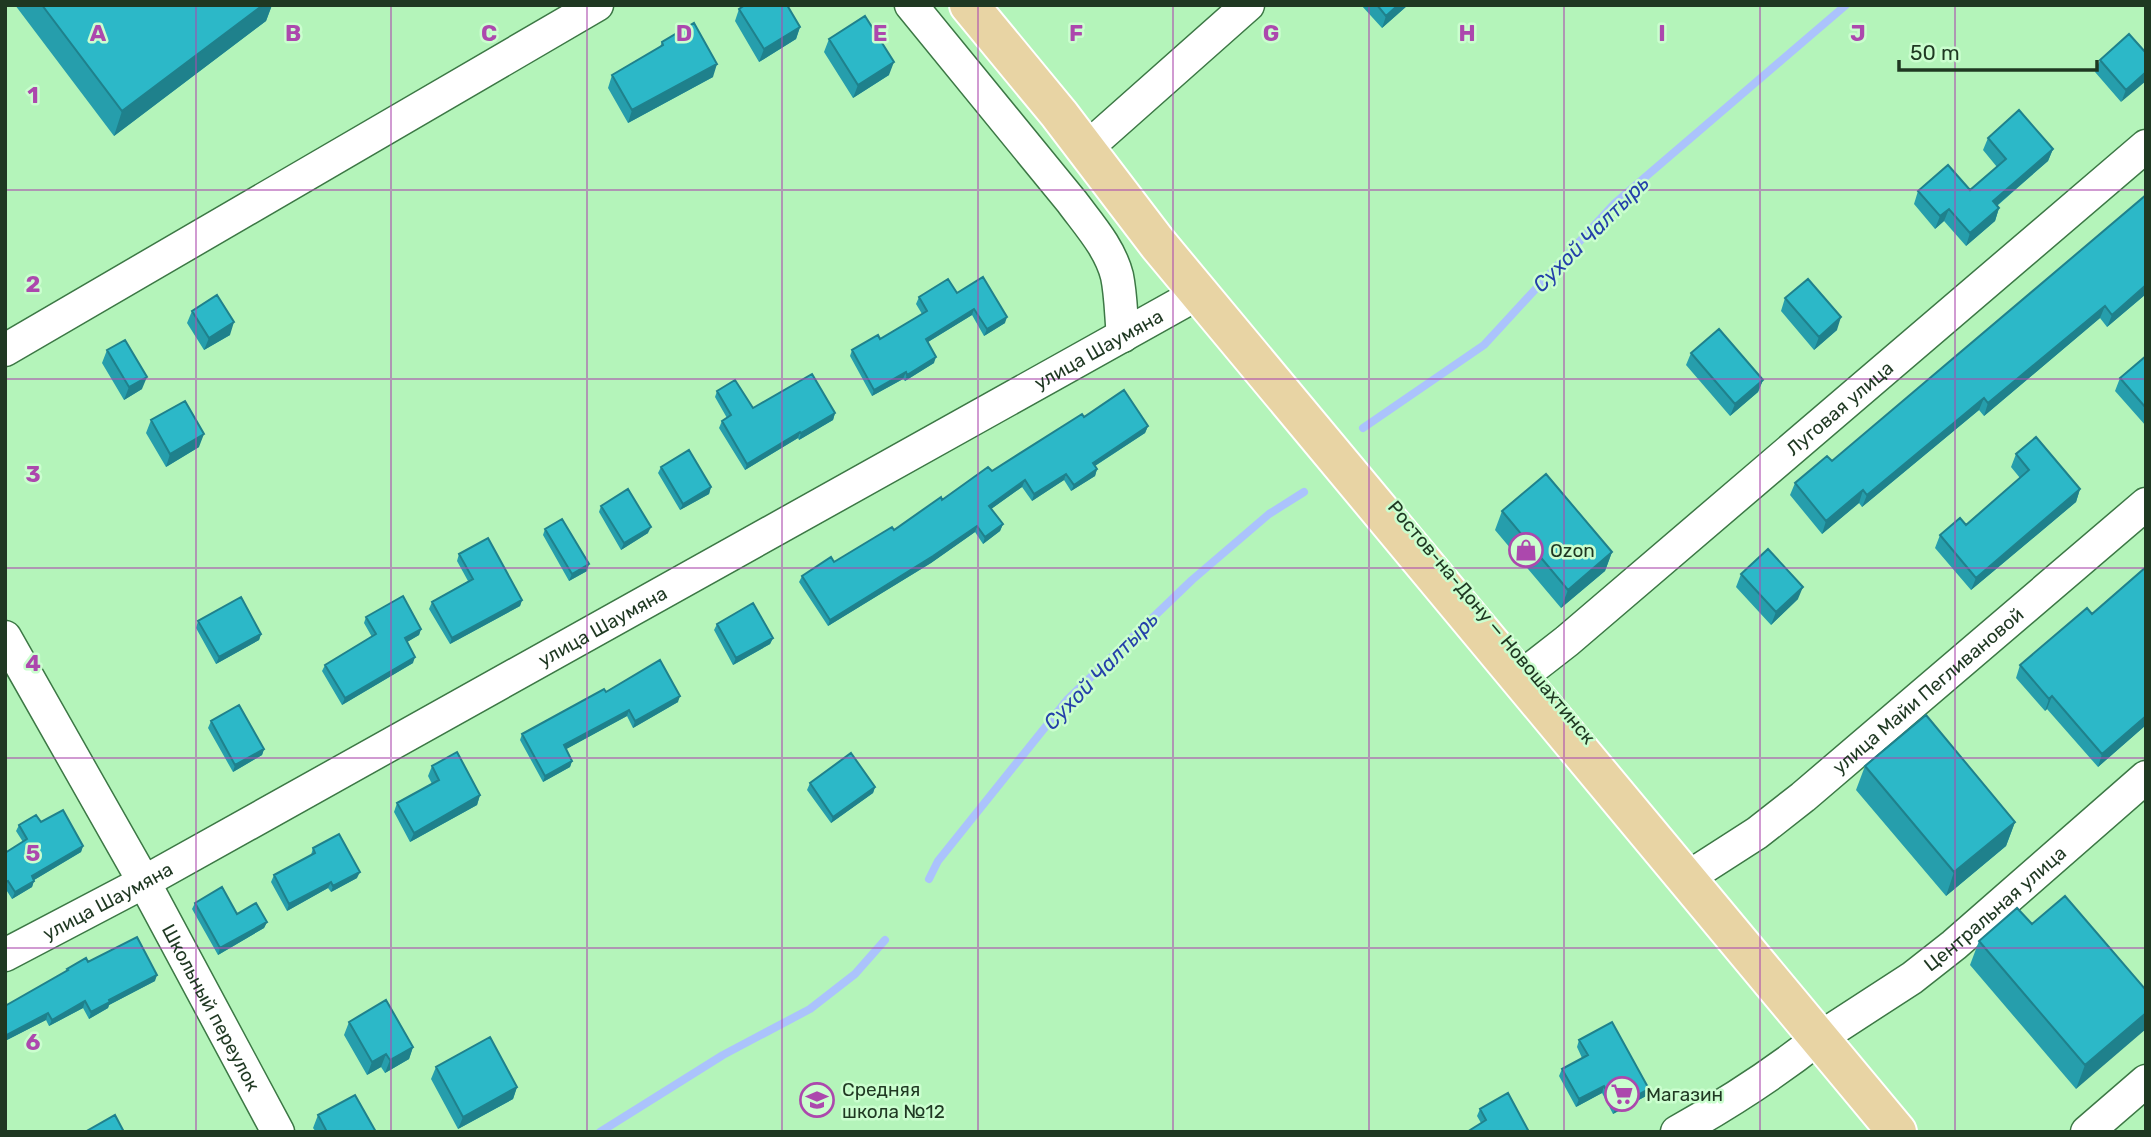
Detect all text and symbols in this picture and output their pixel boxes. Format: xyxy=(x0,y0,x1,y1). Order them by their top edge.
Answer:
text: A xyxy=(90,19,107,47)
text: B xyxy=(285,19,301,47)
text: C xyxy=(481,19,497,47)
text: D xyxy=(676,19,692,47)
text: E xyxy=(873,19,887,47)
text: F xyxy=(1069,19,1083,47)
text: G xyxy=(1263,19,1279,47)
text: H xyxy=(1458,19,1476,47)
text: I xyxy=(1658,19,1666,47)
text: J xyxy=(1850,19,1866,47)
scale bar xyxy=(1899,28,2097,72)
text: 50 m xyxy=(1910,40,1960,65)
text: 1 xyxy=(27,81,39,109)
water label: Сухой Чалтырь xyxy=(1527,170,1654,297)
text: 2 xyxy=(26,270,40,298)
street label: улица Шаумяна xyxy=(1030,305,1167,395)
street label: Луговая улица xyxy=(1781,356,1898,461)
text: 3 xyxy=(25,460,41,488)
street label: Ростов-на-Дону — Новошахтинск xyxy=(1383,496,1600,749)
shop icon: Ozon xyxy=(1507,531,1545,569)
place label: Ozon xyxy=(1550,539,1595,562)
street label: улица Шаумяна xyxy=(534,581,671,672)
street label: улица Майи Пегливановой xyxy=(1828,603,2028,779)
water label: Сухой Чалтырь xyxy=(1038,607,1163,735)
text: 4 xyxy=(25,649,41,677)
text: 5 xyxy=(26,839,41,867)
street label: Центральная улица xyxy=(1920,841,2071,976)
street label: улица Шаумяна xyxy=(39,857,177,945)
street label: Школьный переулок xyxy=(157,920,265,1095)
text: 6 xyxy=(26,1028,41,1056)
supermarket icon: Магазин xyxy=(1603,1075,1641,1113)
place label: Средняя школа №12 xyxy=(842,1078,945,1123)
school or university icon: Средняя школа №12 xyxy=(798,1081,836,1119)
place label: Магазин xyxy=(1646,1083,1723,1106)

